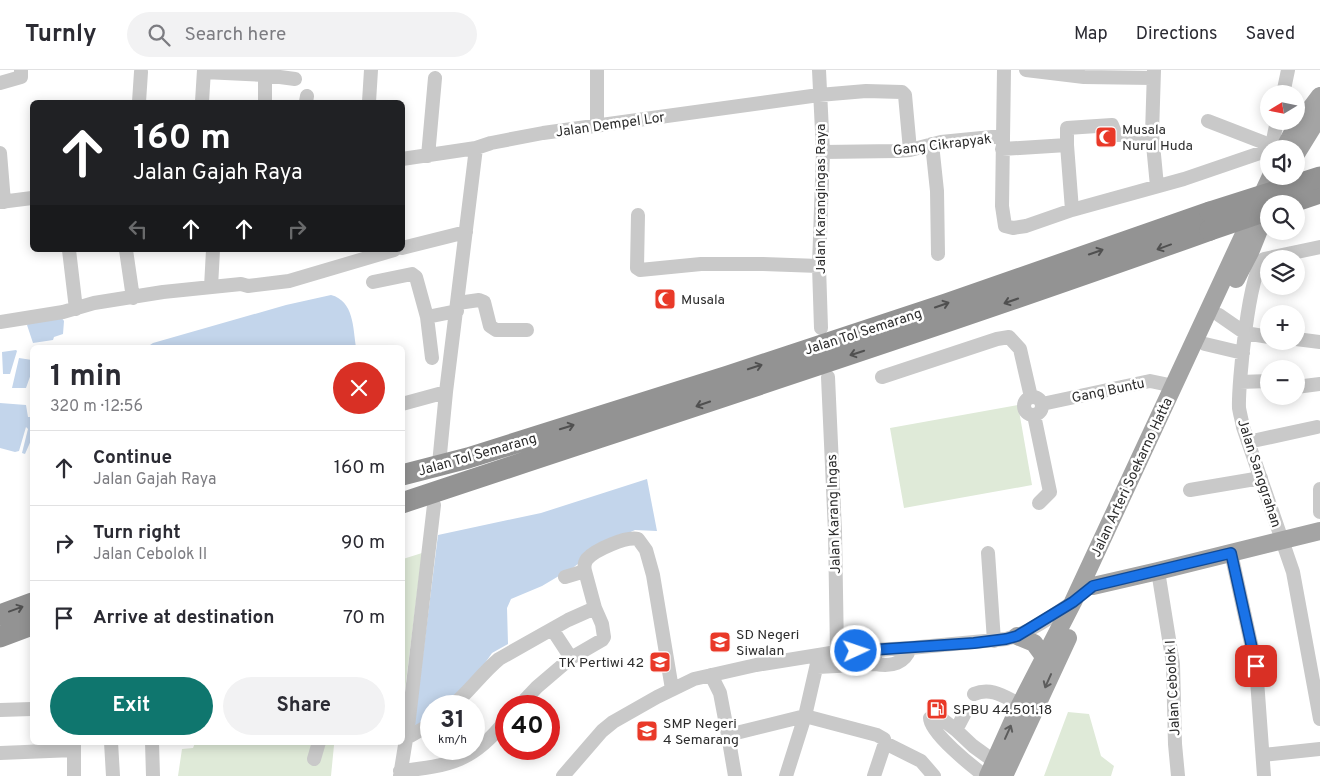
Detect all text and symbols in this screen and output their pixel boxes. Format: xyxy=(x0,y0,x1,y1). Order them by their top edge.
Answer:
search box xyxy=(127,12,477,57)
text: Turnly xyxy=(25,20,97,50)
icon: search xyxy=(145,21,173,49)
text: Search here xyxy=(185,23,286,47)
text: Map xyxy=(1074,23,1108,46)
text: Directions xyxy=(1136,23,1218,46)
text: Saved xyxy=(1246,23,1295,46)
north arrow xyxy=(1260,85,1305,130)
map controls xyxy=(1260,85,1305,405)
street label: Jalan Dempel Lor xyxy=(554,109,666,142)
text: 160 m xyxy=(133,117,231,161)
icon: ahead xyxy=(50,120,115,185)
place label: Musala Nurul Huda xyxy=(1122,122,1193,155)
street label: Jalan Karangingas Raya xyxy=(813,124,830,274)
mosque icon: Musala Nurul Huda xyxy=(1094,125,1118,149)
street label: Gang Cikrapyak xyxy=(892,131,992,160)
button: sound xyxy=(1260,140,1305,185)
text: Jalan Gajah Raya xyxy=(133,160,303,187)
button: search xyxy=(1260,195,1305,240)
icon: left xyxy=(124,215,152,243)
icon: ahead xyxy=(177,215,205,243)
icon: ahead xyxy=(230,215,258,243)
icon: right xyxy=(283,215,311,243)
one-way arrow xyxy=(1157,243,1172,252)
one-way arrow xyxy=(1088,246,1104,256)
button: layers xyxy=(1260,250,1305,295)
mosque icon: Musala xyxy=(653,287,677,311)
place label: Musala xyxy=(681,292,725,309)
one-way arrow xyxy=(1004,297,1019,306)
one-way arrow xyxy=(934,300,950,309)
street label: Jalan Tol Semarang xyxy=(803,305,924,359)
button: + xyxy=(1260,305,1305,350)
one-way arrow xyxy=(850,349,865,358)
text: 1 min xyxy=(50,359,122,396)
button: − xyxy=(1260,360,1305,405)
button: close xyxy=(333,362,385,414)
one-way arrow xyxy=(747,362,762,371)
street label: Gang Buntu xyxy=(1070,375,1146,407)
street label: Jalan Arteri Soekarno Hatta xyxy=(1088,395,1177,560)
text: 320 m · 12:56 xyxy=(50,397,143,417)
one-way arrow xyxy=(695,400,711,410)
street label: Jalan Sanggrahan xyxy=(1233,417,1284,530)
one-way arrow xyxy=(558,421,574,431)
street label: Jalan Tol Semarang xyxy=(416,430,539,480)
text: Continue xyxy=(93,446,172,470)
icon: ahead xyxy=(50,454,78,482)
street label: Jalan Karang Ingas xyxy=(824,454,845,574)
text: 160 m xyxy=(334,456,385,480)
text: Jalan Gajah Raya xyxy=(93,470,216,490)
text: Turn right xyxy=(93,521,181,545)
icon: right xyxy=(50,529,78,557)
text: 90 m xyxy=(341,531,385,555)
text: Jalan Cebolok II xyxy=(93,545,207,565)
one-way arrow xyxy=(8,604,23,613)
icon: arrive xyxy=(50,604,78,632)
text: Arrive at destination xyxy=(93,606,274,630)
text: 70 m xyxy=(343,606,385,630)
position arrow xyxy=(829,624,881,676)
place label: SD Negeri Siwalan xyxy=(736,627,799,660)
school or university icon: SD Negeri Siwalan xyxy=(708,630,732,654)
street label: Jalan Cebolok I xyxy=(1162,639,1185,736)
pin xyxy=(1235,645,1277,687)
school or university icon: TK Pertiwi 42 xyxy=(648,650,672,674)
icon: arrive xyxy=(1242,652,1270,680)
place label: TK Pertiwi 42 xyxy=(558,655,644,672)
one-way arrow xyxy=(1042,673,1052,688)
button: Exit xyxy=(50,677,213,735)
button: Share xyxy=(223,677,385,735)
speed limit sign: 40 xyxy=(495,695,560,760)
fuel station icon: SPBU 44.501.18 xyxy=(925,697,949,721)
place label: SPBU 44.501.18 xyxy=(953,702,1052,719)
text: 31 xyxy=(440,705,465,737)
place label: SMP Negeri 4 Semarang xyxy=(663,716,739,749)
school or university icon: SMP Negeri 4 Semarang xyxy=(635,719,659,743)
one-way arrow xyxy=(1004,725,1014,740)
text: km/h xyxy=(438,732,467,748)

